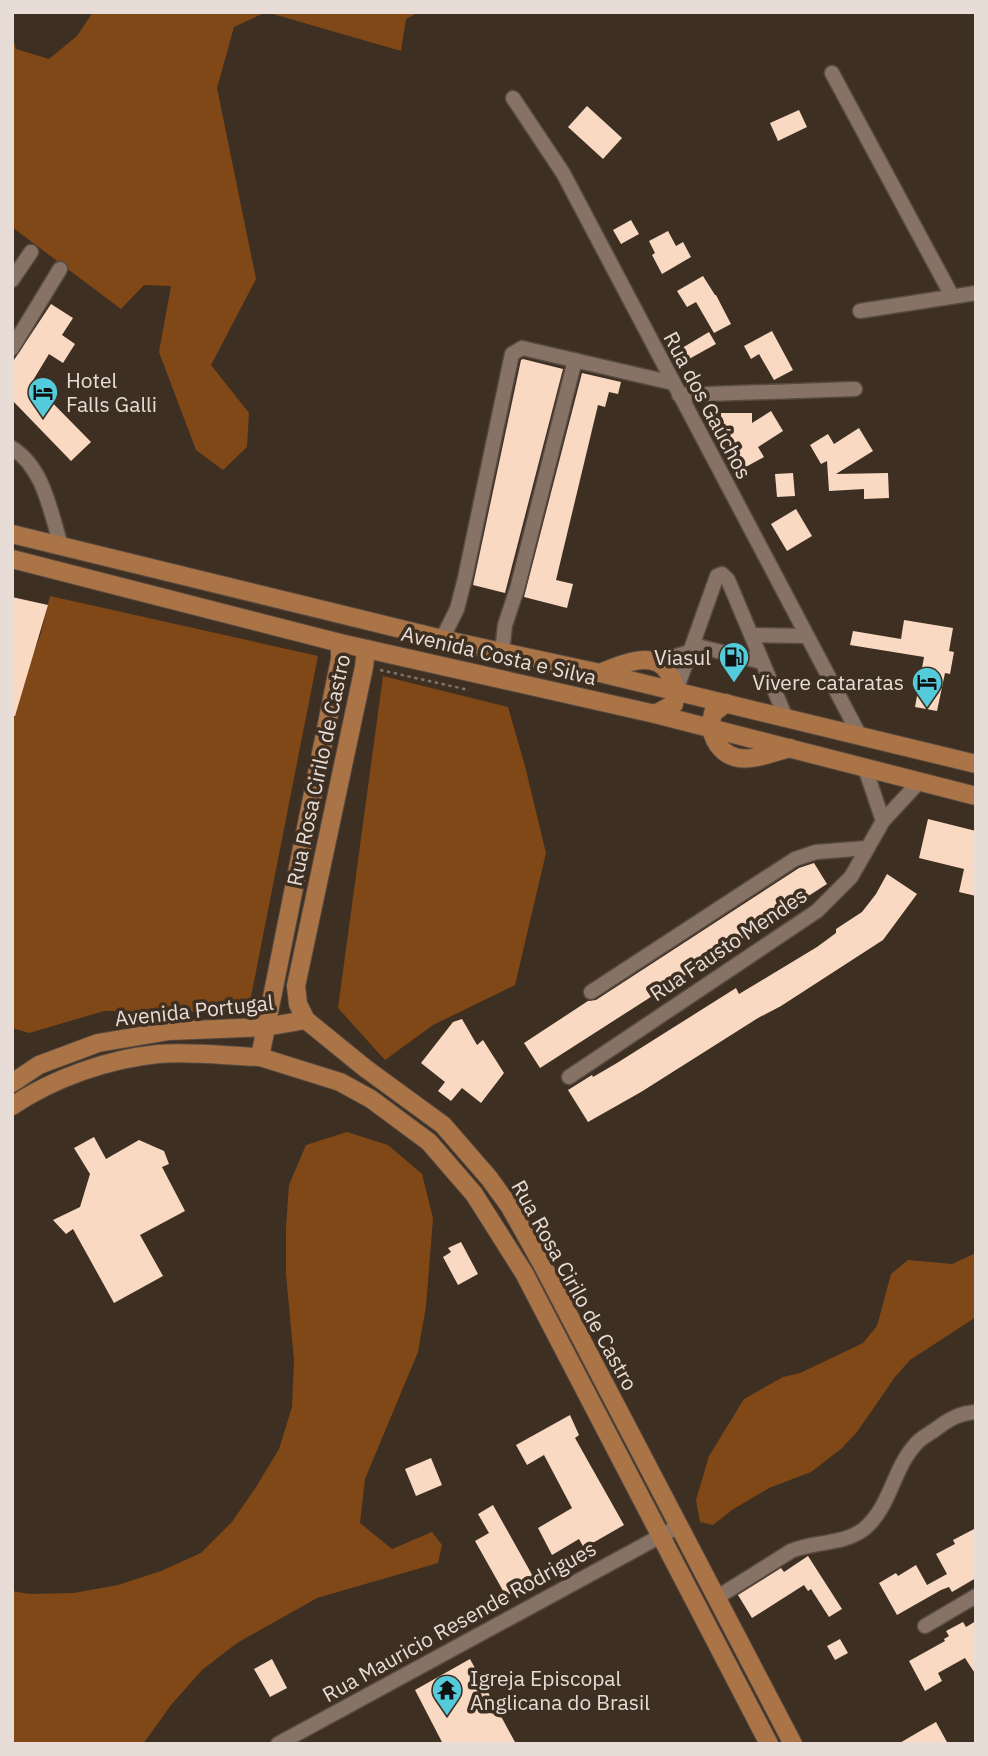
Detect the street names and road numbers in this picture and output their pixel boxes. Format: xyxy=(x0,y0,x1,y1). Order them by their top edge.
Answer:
street label: Rua dos Gaúchos xyxy=(657,327,759,483)
street label: Avenida Costa e Silva xyxy=(399,619,599,691)
street label: Rua Rosa Cirilo de Castro xyxy=(280,652,356,888)
street label: Rua Fausto Mendes xyxy=(644,881,812,1007)
street label: Avenida Portugal xyxy=(113,988,275,1032)
street label: Rua Rosa Cirilo de Castro xyxy=(505,1175,645,1395)
street label: Rua Mauricio Resende Rodrigues xyxy=(317,1534,601,1708)

